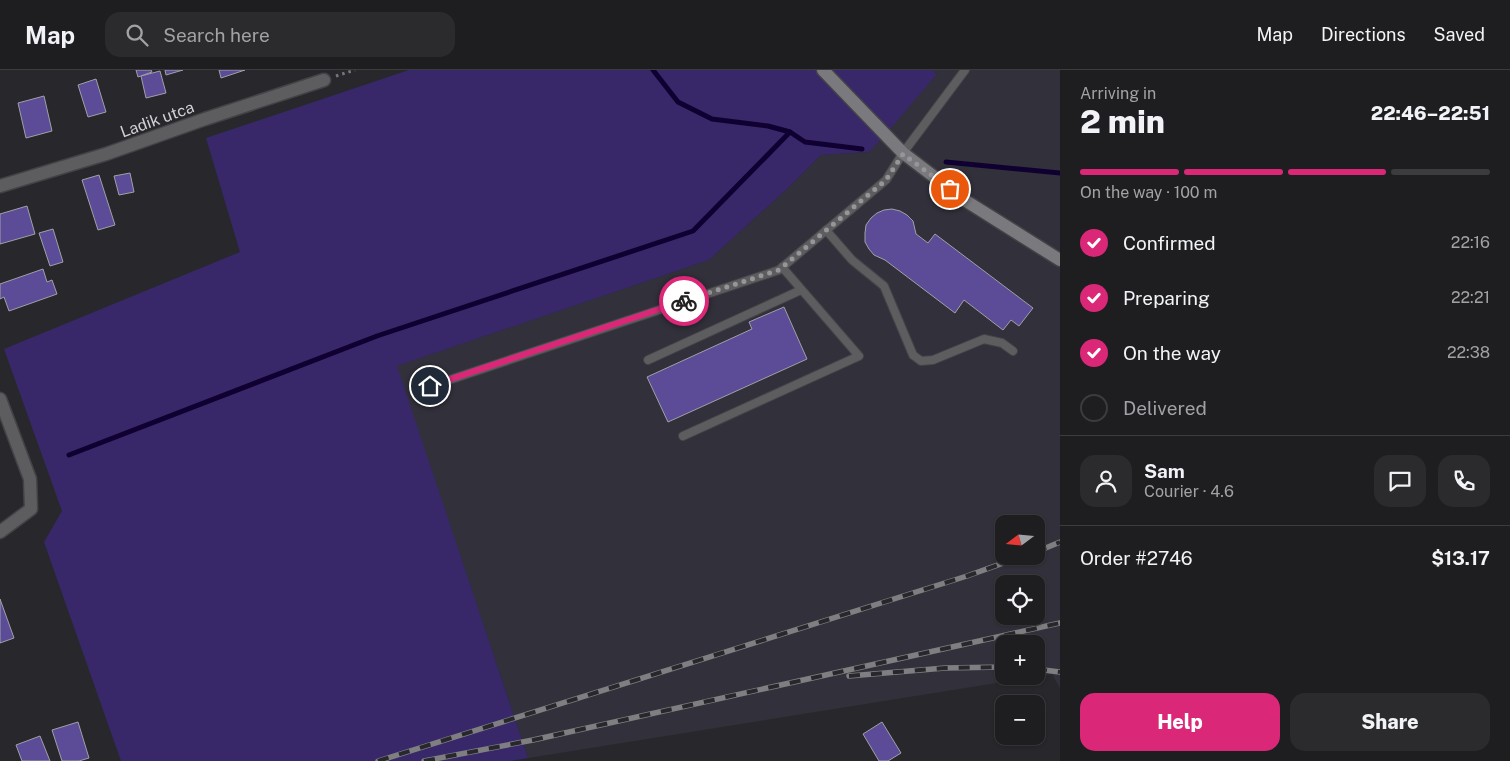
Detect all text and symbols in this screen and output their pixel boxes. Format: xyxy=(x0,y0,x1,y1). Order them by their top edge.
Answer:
search box xyxy=(105,12,455,57)
text: Map xyxy=(25,21,75,49)
icon: search xyxy=(123,21,151,49)
text: Search here xyxy=(163,24,270,46)
text: Map xyxy=(1256,24,1293,45)
text: Directions xyxy=(1321,24,1406,45)
text: Saved xyxy=(1434,24,1485,45)
text: Arriving in xyxy=(1080,84,1156,103)
street label: Ladik utca xyxy=(118,97,197,142)
text: 22:46–22:51 xyxy=(1371,102,1490,124)
text: 2 min xyxy=(1080,103,1165,140)
pin xyxy=(929,168,971,210)
icon: bag xyxy=(936,175,964,203)
text: On the way · 100 m xyxy=(1080,183,1217,202)
icon: check xyxy=(1080,229,1108,257)
text: Confirmed xyxy=(1123,232,1216,254)
text: 22:16 xyxy=(1451,233,1490,252)
courier xyxy=(659,276,709,326)
icon: check xyxy=(1080,284,1108,312)
icon: bike xyxy=(670,287,698,315)
text: Preparing xyxy=(1123,287,1210,309)
text: 22:21 xyxy=(1451,288,1490,307)
icon: check xyxy=(1080,339,1108,367)
text: On the way xyxy=(1123,342,1221,364)
text: 22:38 xyxy=(1447,343,1490,362)
pin xyxy=(409,365,451,407)
icon: home xyxy=(416,372,444,400)
text: Delivered xyxy=(1123,397,1207,419)
button: person xyxy=(1080,455,1132,507)
button: chat xyxy=(1374,455,1426,507)
button: phone xyxy=(1438,455,1490,507)
text: Sam xyxy=(1144,460,1185,482)
text: Courier · 4.6 xyxy=(1144,482,1234,501)
north arrow xyxy=(995,515,1045,565)
map controls xyxy=(995,515,1045,745)
text: Order #2746 xyxy=(1080,547,1193,569)
text: $13.17 xyxy=(1431,547,1490,569)
button: locate xyxy=(995,575,1045,625)
button: + xyxy=(995,635,1045,685)
button: Help xyxy=(1080,693,1280,751)
button: Share xyxy=(1290,693,1490,751)
button: − xyxy=(995,695,1045,745)

